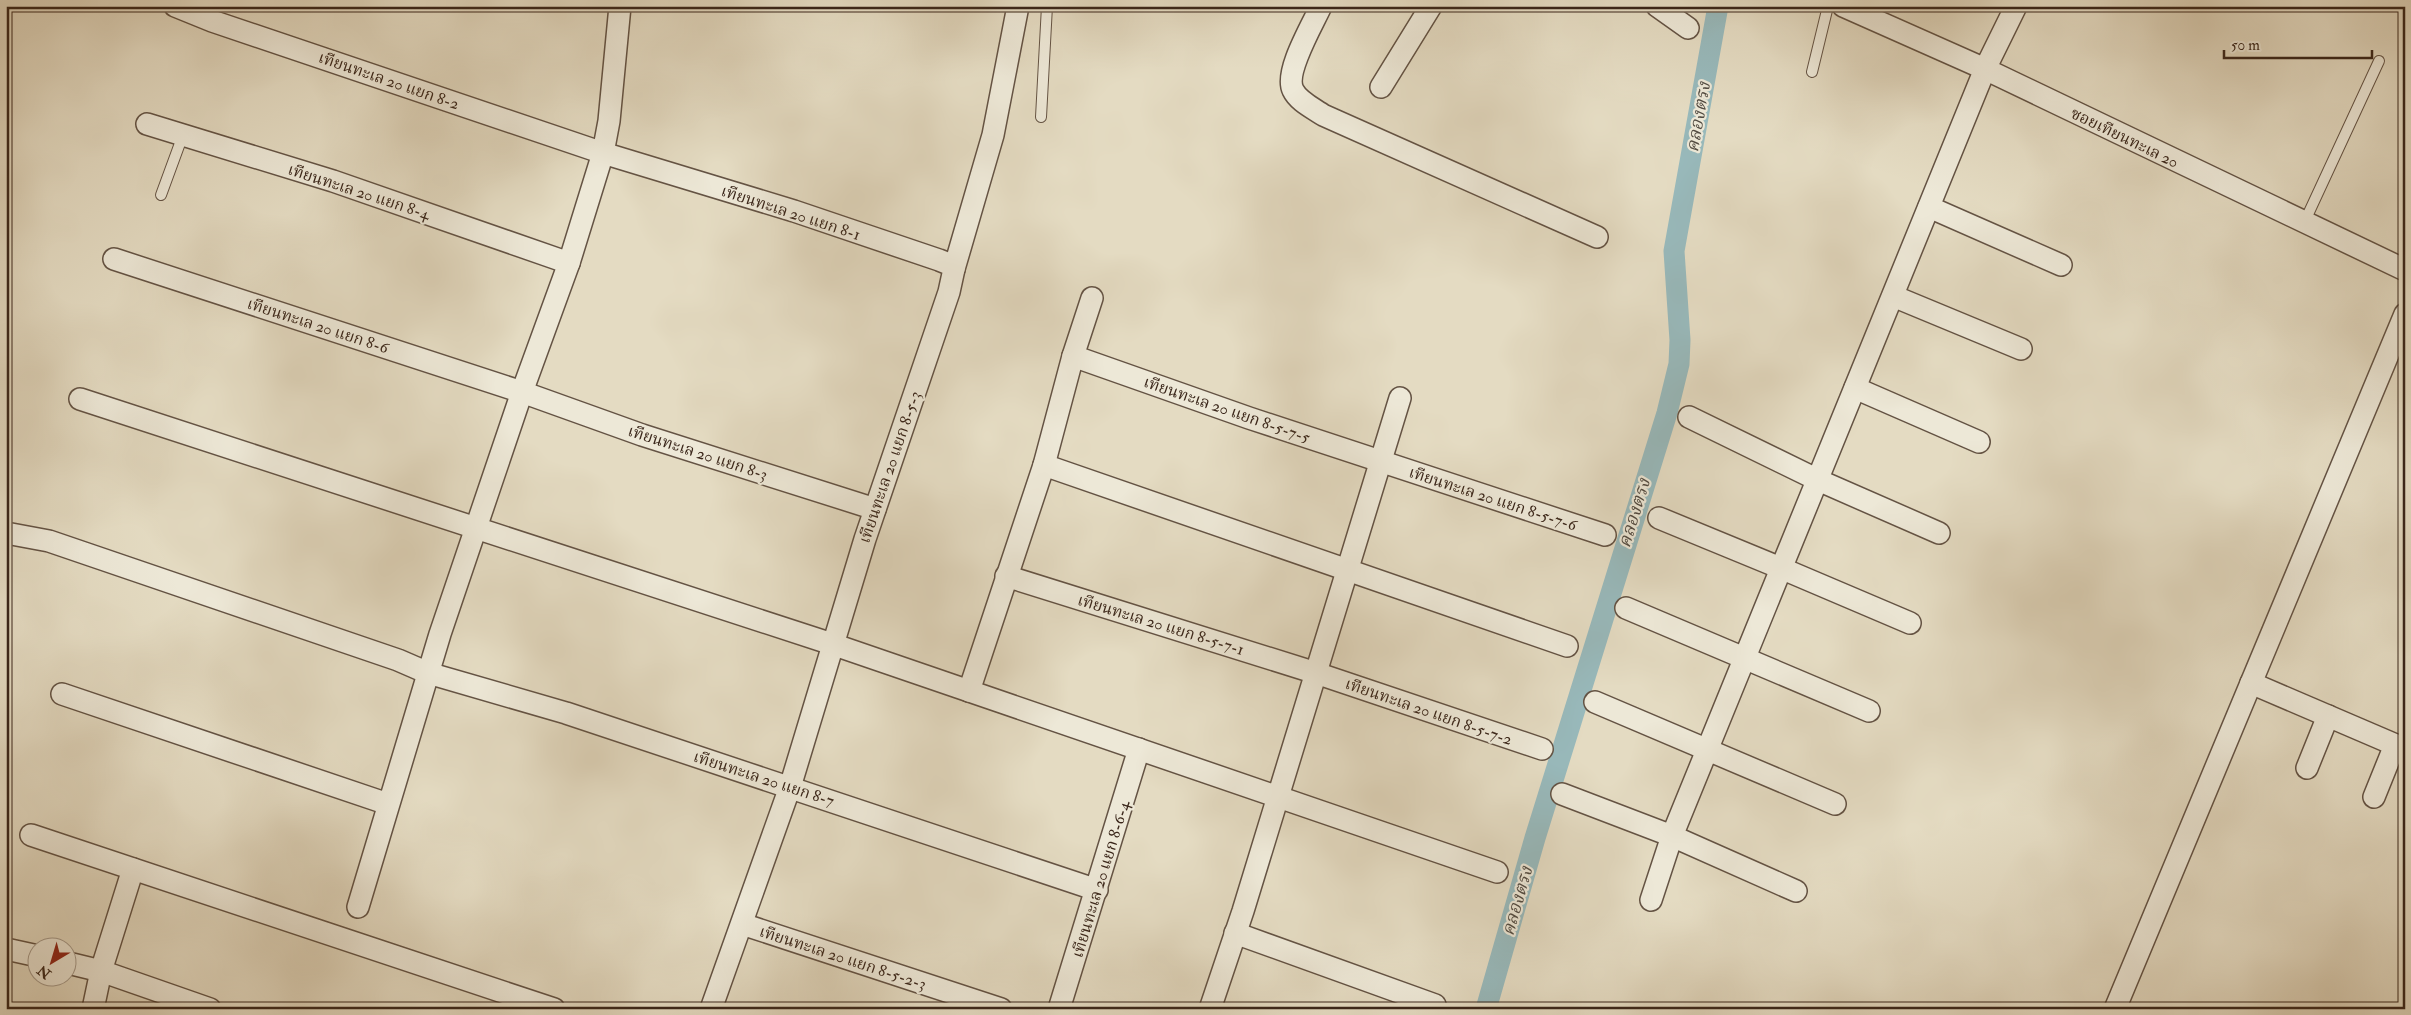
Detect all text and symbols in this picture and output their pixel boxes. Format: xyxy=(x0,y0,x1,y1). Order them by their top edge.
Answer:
scale bar xyxy=(2224,28,2371,60)
text: 50 m xyxy=(2231,36,2260,55)
street label: เทียนทะเล 20 แยก 8-2 xyxy=(316,47,462,114)
water label: คลองตรง xyxy=(1681,79,1716,154)
street label: ซอยเทียนทะเล 20 xyxy=(2067,103,2182,173)
street label: เทียนทะเล 20 แยก 8-4 xyxy=(285,160,434,225)
street label: เทียนทะเล 20 แยก 8-1 xyxy=(719,181,863,245)
street label: เทียนทะเล 20 แยก 8-6 xyxy=(244,294,392,359)
street label: เทียนทะเล 20 แยก 8-5-7-5 xyxy=(1141,372,1312,448)
street label: เทียนทะเล 20 แยก 8-5-3 xyxy=(855,389,925,546)
street label: เทียนทะเล 20 แยก 8-3 xyxy=(625,421,770,485)
street label: เทียนทะเล 20 แยก 8-5-7-6 xyxy=(1406,462,1580,536)
water label: คลองตรง xyxy=(1613,475,1656,551)
street label: เทียนทะเล 20 แยก 8-5-7-1 xyxy=(1075,590,1246,660)
street label: เทียนทะเล 20 แยก 8-5-7-2 xyxy=(1342,674,1515,750)
street label: เทียนทะเล 20 แยก 8-7 xyxy=(691,747,837,811)
street label: เทียนทะเล 20 แยก 8-6-4 xyxy=(1068,797,1135,960)
water label: คลองตรง xyxy=(1497,863,1539,938)
street label: เทียนทะเล 20 แยก 8-5-2-3 xyxy=(757,922,929,994)
north arrow xyxy=(28,938,78,988)
text: N xyxy=(34,961,55,983)

